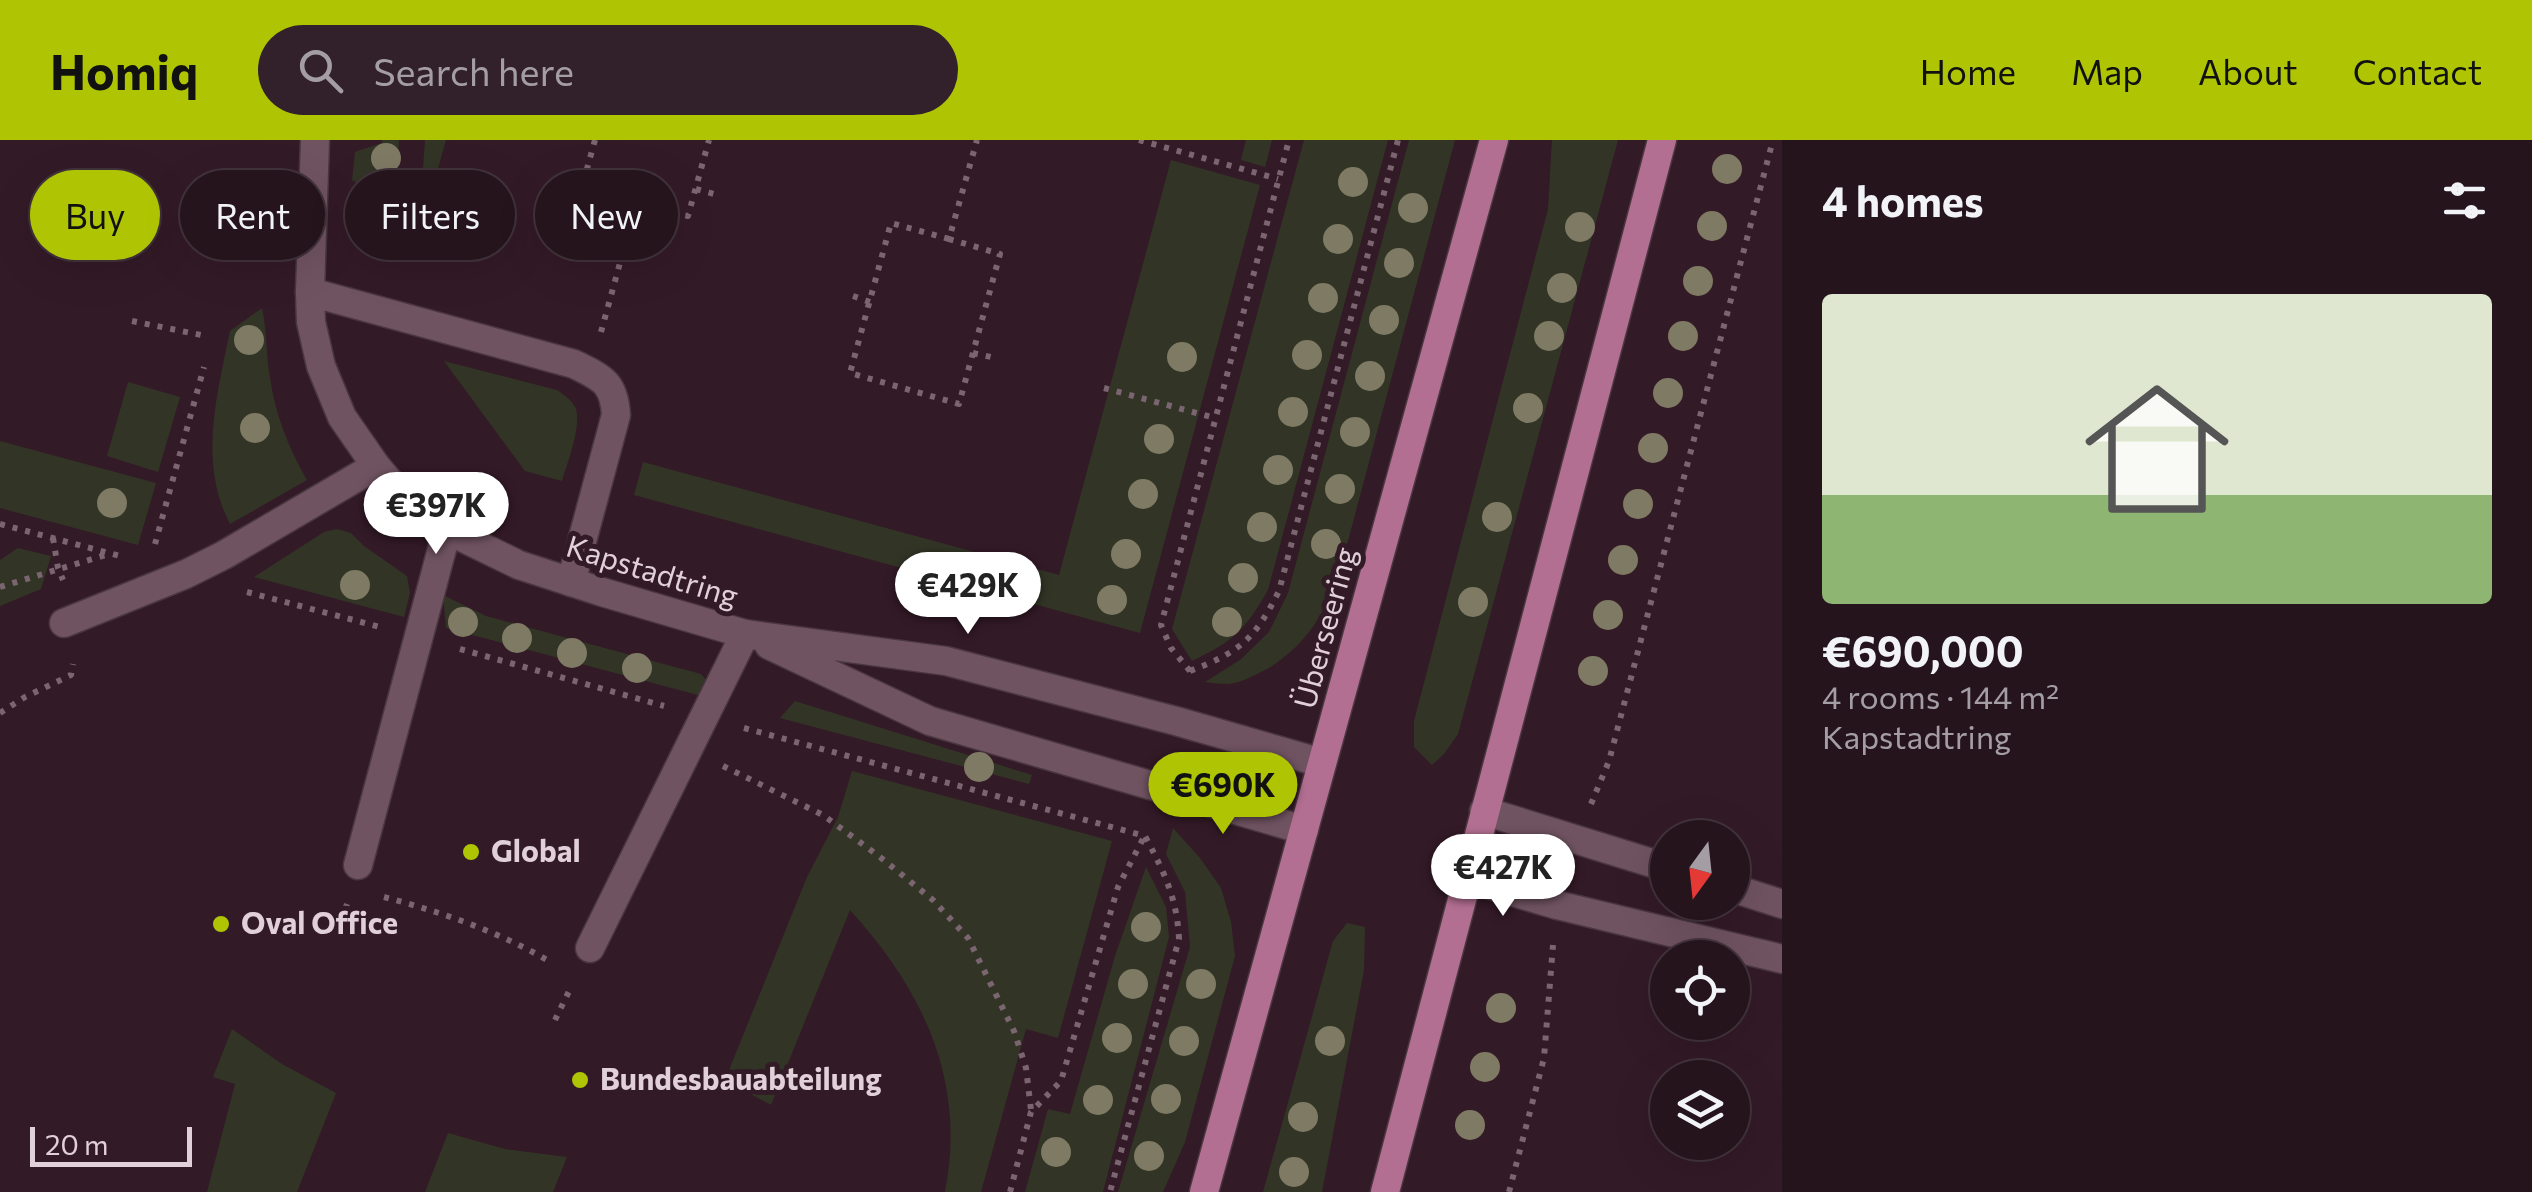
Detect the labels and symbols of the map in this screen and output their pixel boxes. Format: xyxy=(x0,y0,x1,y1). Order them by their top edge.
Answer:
pin: €397K xyxy=(366,472,506,557)
street label: Kapstadtring xyxy=(562,526,743,613)
street label: Überseering xyxy=(1284,543,1363,712)
pin: €429K xyxy=(898,552,1038,637)
pin: €690K xyxy=(1153,752,1293,837)
north arrow xyxy=(1650,820,1750,920)
place label: Global xyxy=(491,831,581,868)
pin: €427K xyxy=(1433,834,1573,919)
marker: Global xyxy=(460,841,482,863)
place label: Oval Office xyxy=(241,903,398,940)
marker: Oval Office xyxy=(210,913,232,935)
place label: Bundesbauabteilung xyxy=(600,1059,882,1096)
marker: Bundesbauabteilung xyxy=(569,1069,591,1091)
scale bar xyxy=(30,1122,192,1166)

